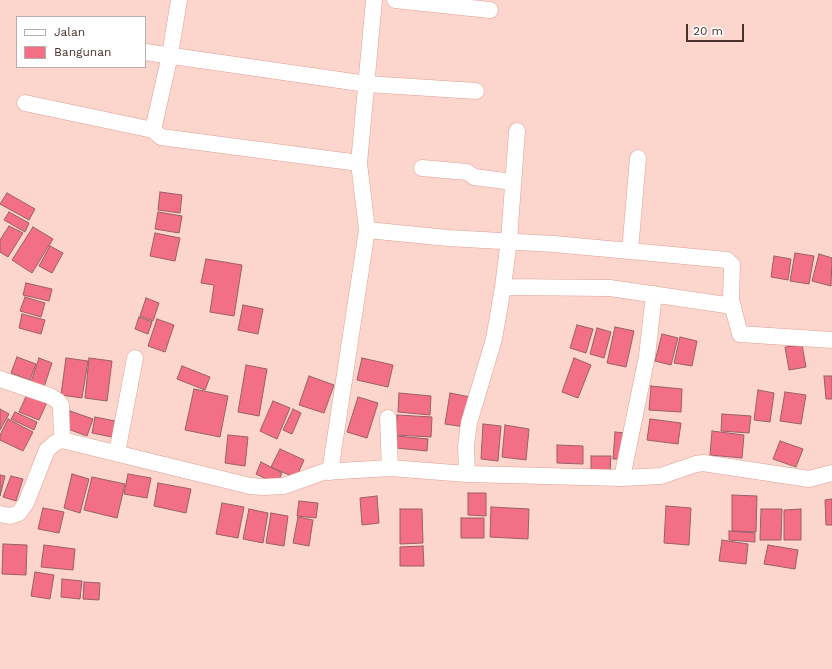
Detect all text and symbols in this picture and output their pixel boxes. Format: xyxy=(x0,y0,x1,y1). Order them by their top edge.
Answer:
legend xyxy=(16,16,146,68)
scale bar xyxy=(688,16,746,42)
text: 20 m xyxy=(693,24,723,38)
text: Jalan xyxy=(54,25,85,39)
text: Bangunan xyxy=(54,45,112,59)

